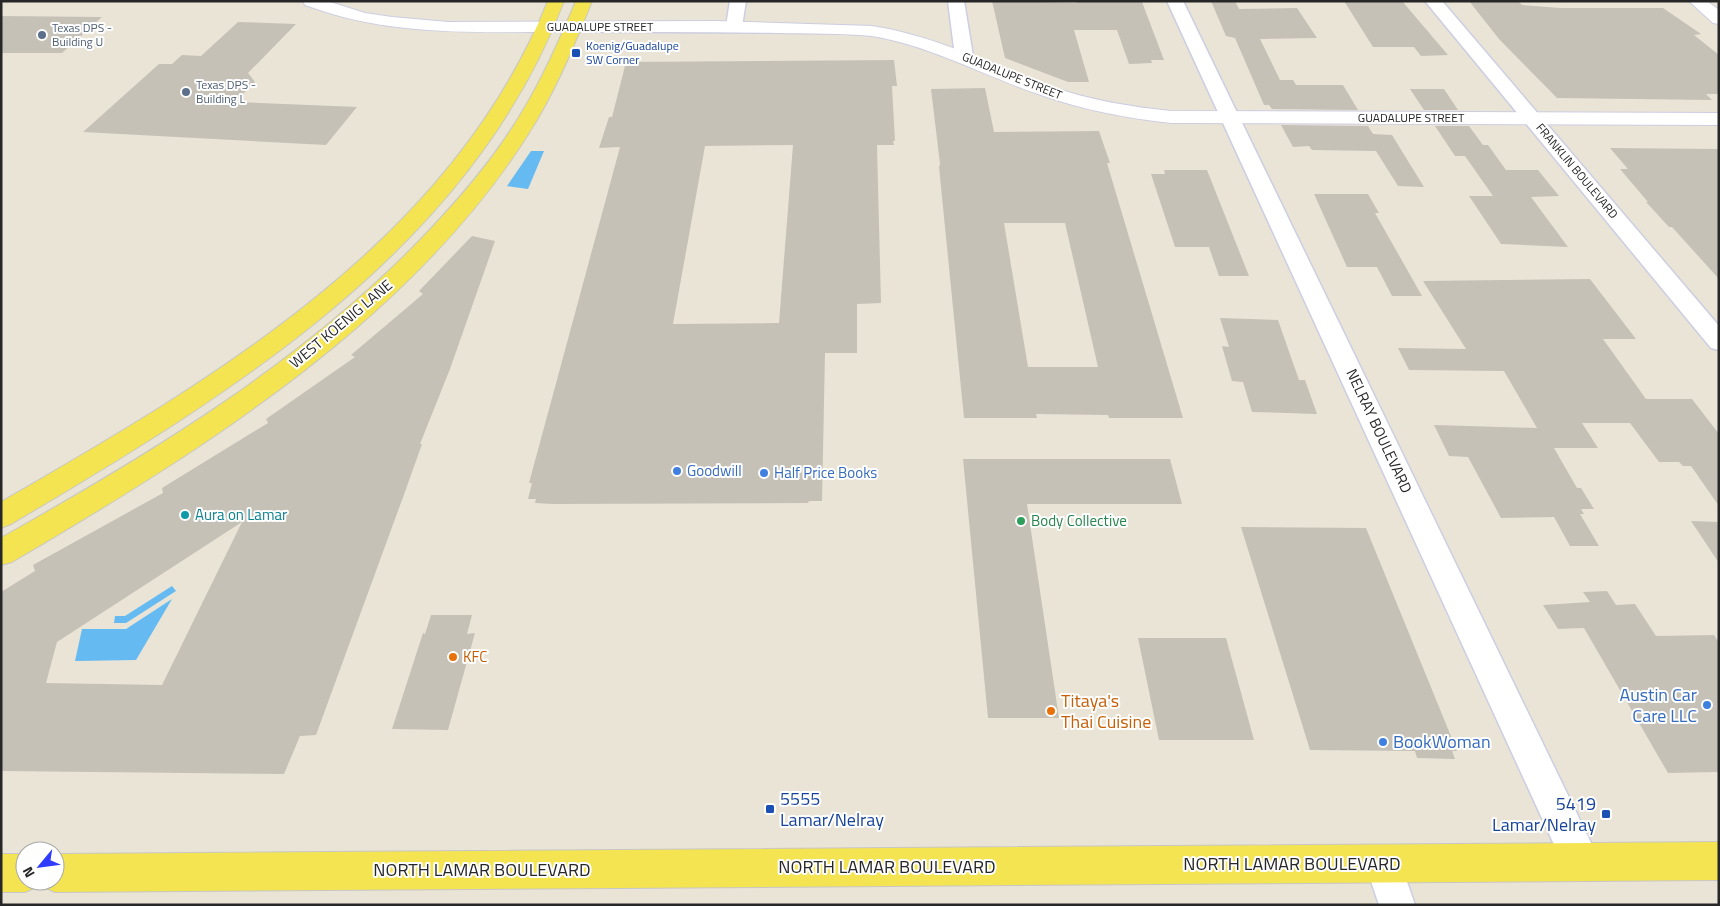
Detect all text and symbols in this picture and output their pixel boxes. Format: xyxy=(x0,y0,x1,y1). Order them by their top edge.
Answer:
street label: GUADALUPE STREET xyxy=(547,17,654,36)
place label: Texas DPS - Building U xyxy=(52,18,112,51)
marker: Texas DPS - Building U xyxy=(36,29,48,41)
place label: Koenig/Guadalupe SW Corner xyxy=(586,36,679,69)
marker: Koenig/Guadalupe SW Corner xyxy=(570,47,582,59)
street label: GUADALUPE STREET xyxy=(959,47,1066,105)
place label: Texas DPS - Building L xyxy=(196,75,256,108)
marker: Texas DPS - Building L xyxy=(180,86,192,98)
street label: GUADALUPE STREET xyxy=(1358,108,1465,127)
street label: FRANKLIN BOULEVARD xyxy=(1532,119,1623,223)
street label: WEST KOENIG LANE xyxy=(284,274,397,374)
street label: NELRAY BOULEVARD xyxy=(1341,365,1418,497)
place label: Goodwill xyxy=(687,459,742,482)
place label: Half Price Books xyxy=(774,461,877,484)
marker: Goodwill xyxy=(671,465,683,477)
marker: Half Price Books xyxy=(758,467,770,479)
place label: Aura on Lamar xyxy=(195,503,287,526)
marker: Aura on Lamar xyxy=(179,509,191,521)
place label: Body Collective xyxy=(1031,509,1127,532)
marker: Body Collective xyxy=(1015,515,1027,527)
place label: KFC xyxy=(463,645,487,668)
marker: KFC xyxy=(447,651,459,663)
place label: Austin Car Care LLC xyxy=(1619,681,1697,729)
place label: Titaya's Thai Cuisine xyxy=(1061,687,1151,735)
marker: Austin Car Care LLC xyxy=(1701,699,1713,711)
marker: Titaya's Thai Cuisine xyxy=(1045,705,1057,717)
place label: BookWoman xyxy=(1393,728,1491,755)
marker: BookWoman xyxy=(1377,736,1389,748)
place label: 5555 Lamar/Nelray xyxy=(780,785,884,833)
place label: 5419 Lamar/Nelray xyxy=(1492,790,1596,838)
marker: 5555 Lamar/Nelray xyxy=(764,803,776,815)
marker: 5419 Lamar/Nelray xyxy=(1600,808,1612,820)
north arrow xyxy=(15,841,65,891)
street label: NORTH LAMAR BOULEVARD xyxy=(1183,850,1401,877)
street label: NORTH LAMAR BOULEVARD xyxy=(778,853,996,880)
street label: NORTH LAMAR BOULEVARD xyxy=(373,856,591,883)
text: N xyxy=(17,863,40,882)

